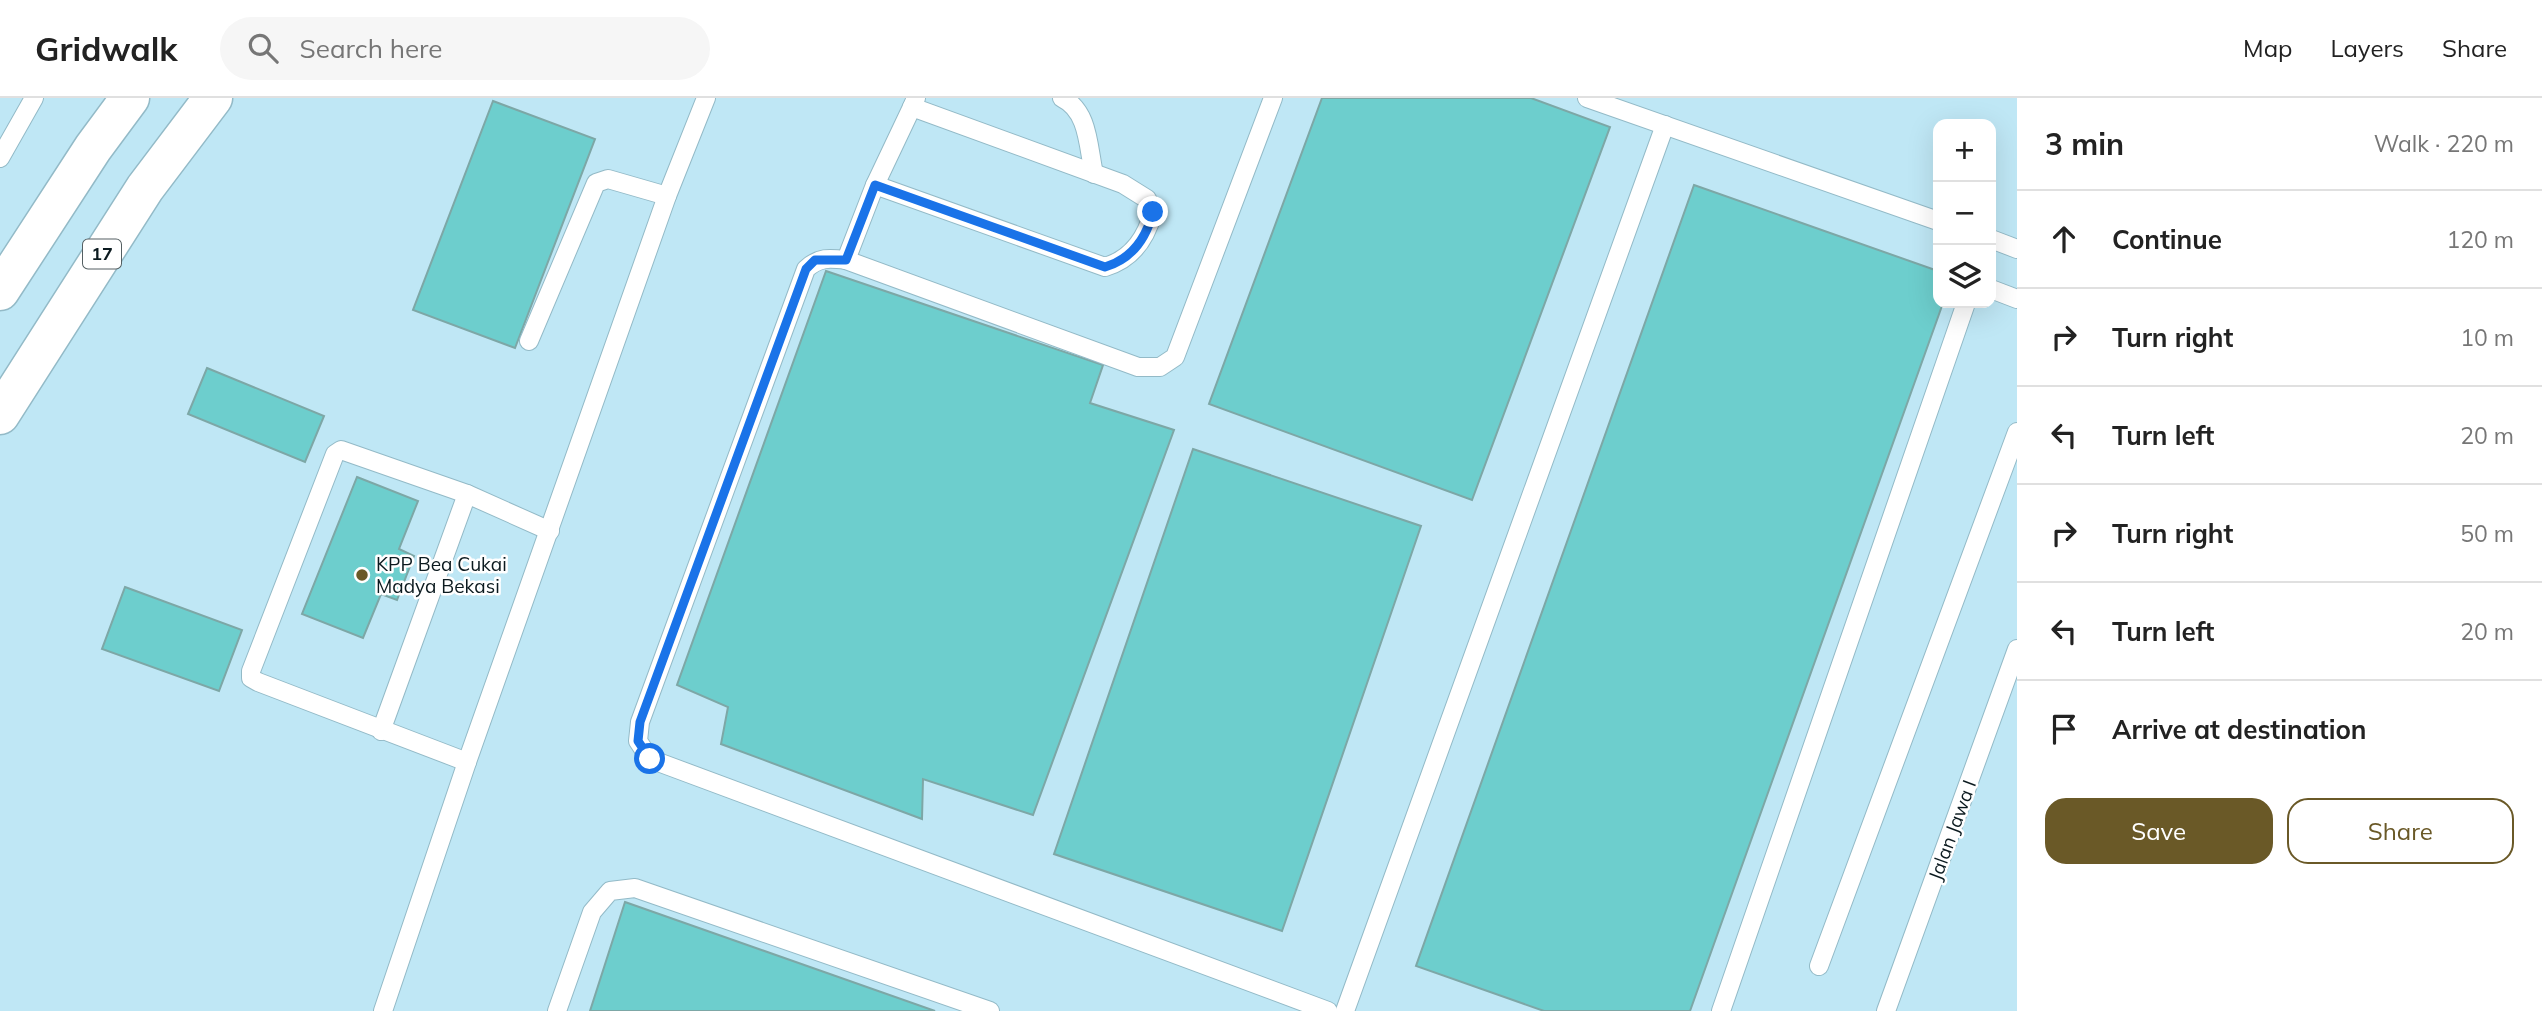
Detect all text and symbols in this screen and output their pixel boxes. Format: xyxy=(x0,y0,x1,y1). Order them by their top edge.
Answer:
search box xyxy=(220,17,710,80)
text: Gridwalk xyxy=(35,28,178,69)
icon: search xyxy=(244,29,282,67)
text: Search here xyxy=(300,32,442,65)
text: Map xyxy=(2243,33,2292,63)
text: Layers xyxy=(2330,33,2404,63)
text: Share xyxy=(2442,33,2507,63)
map controls xyxy=(1933,119,1996,308)
button: + xyxy=(1933,119,1996,182)
text: 3 min xyxy=(2045,125,2124,163)
text: Walk · 220 m xyxy=(2374,129,2514,158)
button: − xyxy=(1933,182,1996,245)
route end xyxy=(1137,196,1168,227)
icon: ahead xyxy=(2045,220,2083,258)
text: Continue xyxy=(2112,223,2222,256)
text: 120 m xyxy=(2446,225,2514,254)
road number: 17 xyxy=(83,239,121,268)
button: layers xyxy=(1933,245,1996,308)
icon: right xyxy=(2045,318,2083,356)
text: Turn right xyxy=(2112,321,2233,354)
text: 10 m xyxy=(2460,323,2514,352)
icon: left xyxy=(2045,416,2083,454)
text: Turn left xyxy=(2112,419,2214,452)
text: 20 m xyxy=(2460,421,2514,450)
icon: right xyxy=(2045,514,2083,552)
text: Turn right xyxy=(2112,517,2233,550)
text: 50 m xyxy=(2460,519,2514,548)
place label: KPP Bea Cukai Madya Bekasi xyxy=(376,552,507,598)
marker: KPP Bea Cukai Madya Bekasi xyxy=(354,567,370,583)
icon: left xyxy=(2045,612,2083,650)
text: Turn left xyxy=(2112,615,2214,648)
text: 20 m xyxy=(2460,617,2514,646)
icon: arrive xyxy=(2045,710,2083,748)
text: Arrive at destination xyxy=(2112,713,2367,746)
route start xyxy=(634,743,665,774)
street label: Jalan Jawa I xyxy=(1923,777,1981,883)
button: Save xyxy=(2045,798,2273,864)
button: Share xyxy=(2287,798,2514,864)

